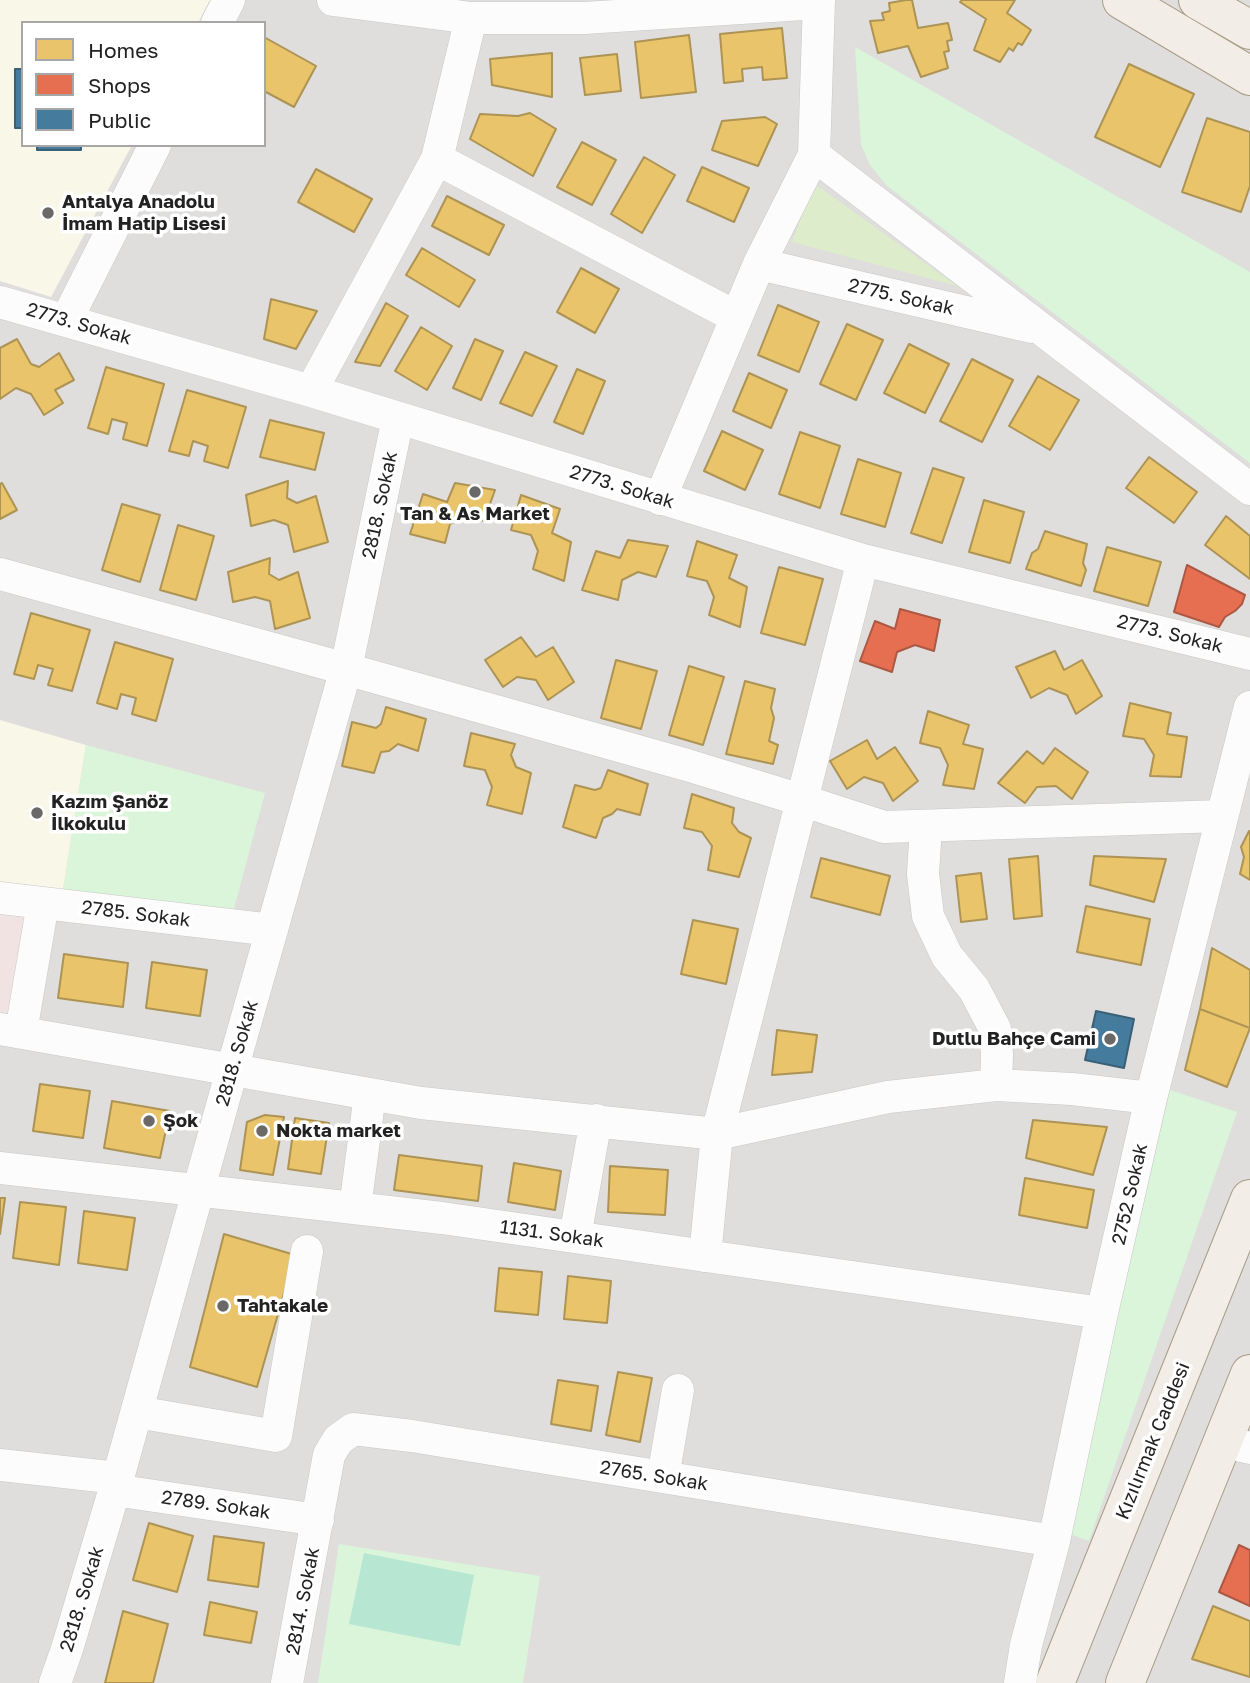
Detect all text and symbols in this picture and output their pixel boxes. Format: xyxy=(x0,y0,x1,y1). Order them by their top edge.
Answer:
legend xyxy=(21,21,266,147)
text: Homes xyxy=(88,37,158,63)
text: Shops xyxy=(88,72,151,98)
text: Public xyxy=(88,107,151,133)
place label: Antalya Anadolu İmam Hatip Lisesi xyxy=(62,191,226,235)
marker: Antalya Anadolu İmam Hatip Lisesi xyxy=(40,205,56,221)
street label: 2775. Sokak xyxy=(846,274,956,320)
street label: 2773. Sokak xyxy=(24,298,134,350)
street label: 2818. Sokak xyxy=(357,449,403,561)
street label: 2773. Sokak xyxy=(567,460,677,514)
marker: Tan & As Market xyxy=(467,484,483,500)
place label: Tan & As Market xyxy=(400,503,550,525)
street label: 2773. Sokak xyxy=(1115,610,1225,658)
place label: Kazım Şanöz İlkokulu xyxy=(51,791,168,835)
marker: Kazım Şanöz İlkokulu xyxy=(29,805,45,821)
street label: 2785. Sokak xyxy=(80,896,192,932)
street label: 2818. Sokak xyxy=(211,997,263,1109)
place label: Dutlu Bahçe Cami xyxy=(932,1028,1096,1050)
marker: Dutlu Bahçe Cami xyxy=(1102,1031,1118,1047)
place label: Şok xyxy=(163,1110,198,1132)
marker: Şok xyxy=(141,1113,157,1129)
place label: Nokta market xyxy=(276,1120,401,1142)
marker: Nokta market xyxy=(254,1123,270,1139)
street label: 2752 Sokak xyxy=(1107,1141,1153,1247)
street label: 1131. Sokak xyxy=(499,1215,605,1253)
place label: Tahtakale xyxy=(237,1295,328,1317)
marker: Tahtakale xyxy=(215,1298,231,1314)
street label: Kızılırmak Caddesi xyxy=(1111,1359,1195,1523)
street label: 2765. Sokak xyxy=(598,1456,710,1496)
street label: 2789. Sokak xyxy=(160,1486,272,1524)
street label: 2818. Sokak xyxy=(55,1543,109,1655)
street label: 2814. Sokak xyxy=(281,1545,325,1657)

